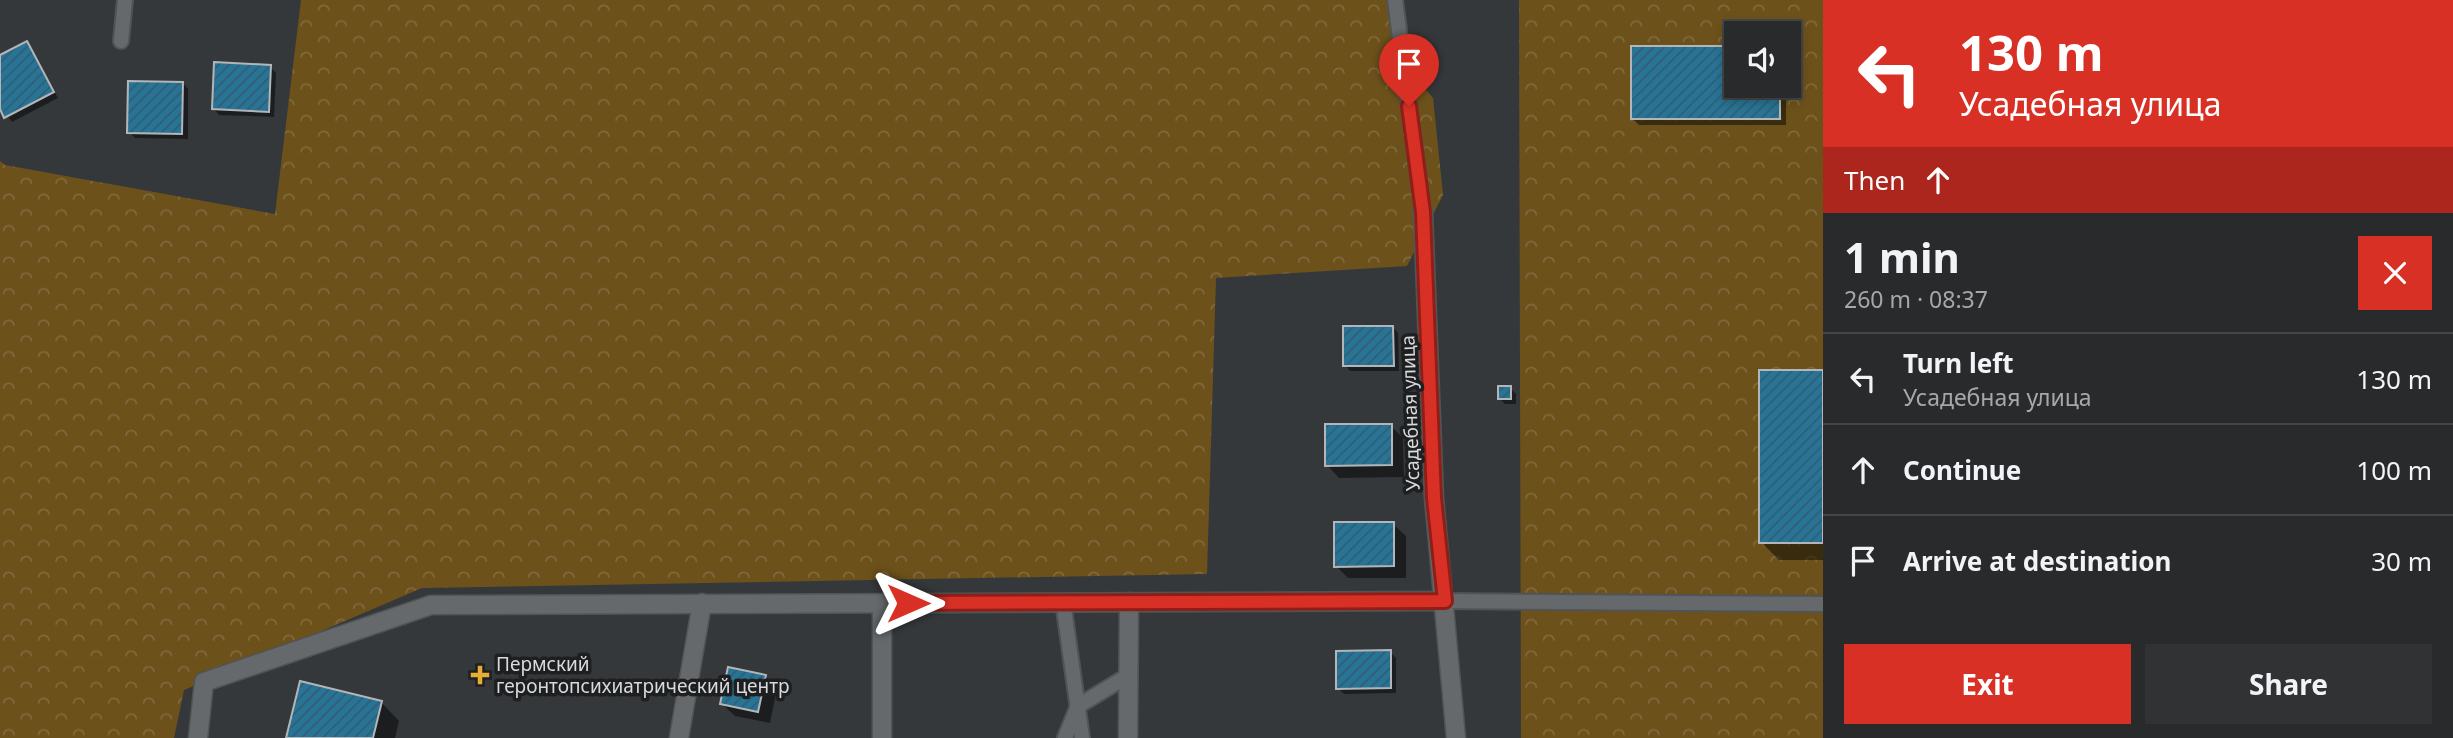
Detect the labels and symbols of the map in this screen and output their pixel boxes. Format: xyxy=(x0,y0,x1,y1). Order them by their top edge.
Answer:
pin xyxy=(1379,34,1439,106)
street label: Усадебная улица xyxy=(1394,335,1426,491)
position arrow xyxy=(871,566,945,640)
place label: Пермский геронтопсихиатрический центр xyxy=(496,651,790,699)
marker: Пермский геронтопсихиатрический центр xyxy=(470,665,490,685)

